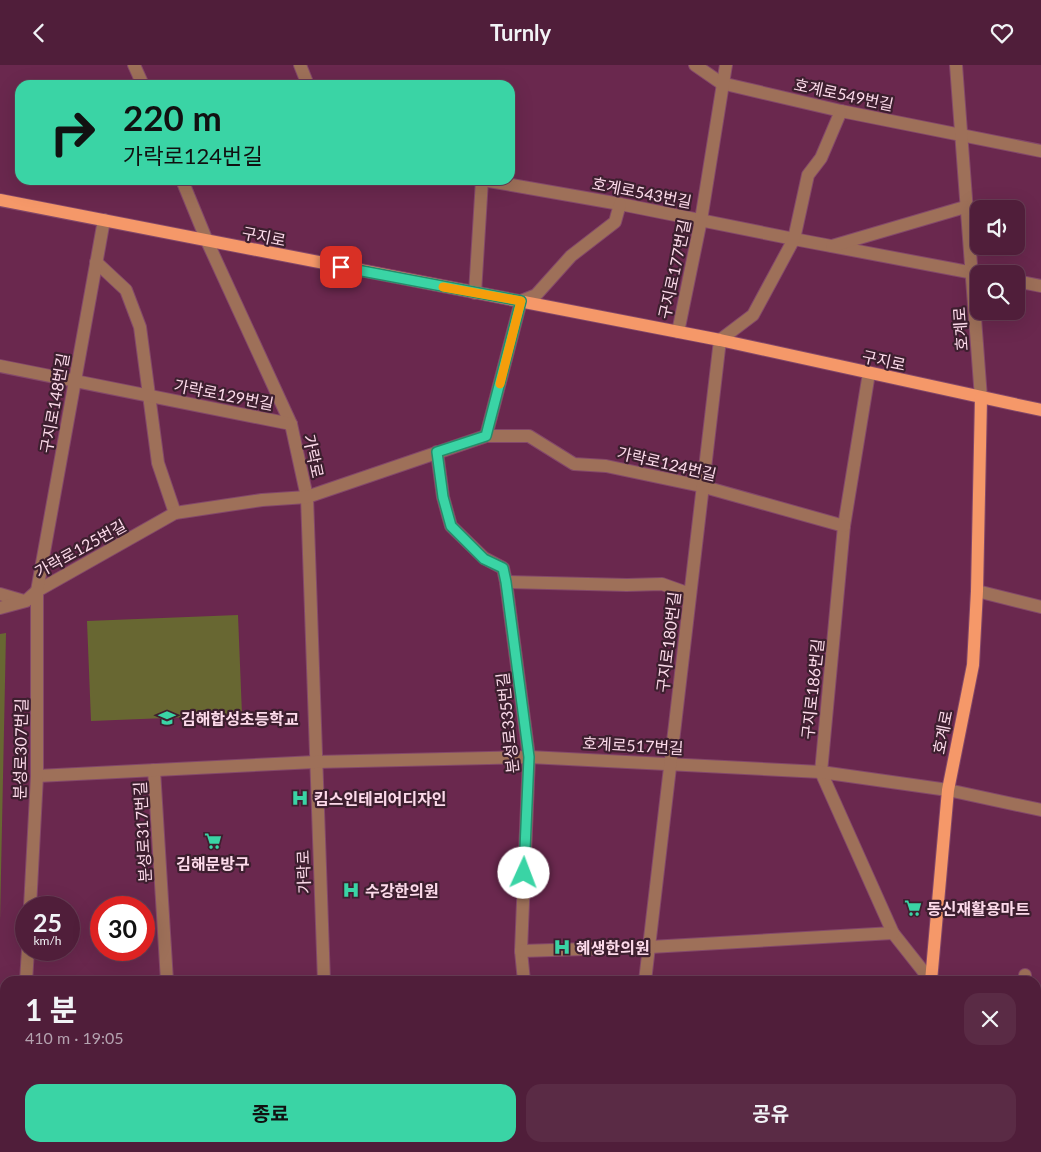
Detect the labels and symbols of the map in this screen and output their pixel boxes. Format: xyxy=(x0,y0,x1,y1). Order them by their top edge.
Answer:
street label: 호계로549번길 xyxy=(792,74,896,114)
street label: 호계로543번길 xyxy=(590,173,694,211)
street label: 구지로177번길 xyxy=(654,217,694,321)
street label: 구지로 xyxy=(241,222,288,250)
pin xyxy=(320,246,362,288)
street label: 호계로 xyxy=(949,306,971,352)
street label: 구지로 xyxy=(860,346,908,374)
street label: 구지로148번길 xyxy=(36,351,72,455)
street label: 가락로129번길 xyxy=(172,375,276,413)
street label: 가락로 xyxy=(300,432,328,480)
street label: 가락로124번길 xyxy=(615,442,719,484)
street label: 가락로125번길 xyxy=(31,515,129,581)
street label: 구지로180번길 xyxy=(652,590,684,694)
street label: 구지로186번길 xyxy=(797,638,827,740)
street label: 분성로335번길 xyxy=(492,672,522,774)
street label: 분성로307번길 xyxy=(10,698,30,800)
school or university icon: 김해합성초등학교 xyxy=(157,708,177,728)
street label: 호계로 xyxy=(928,708,956,755)
place label: 김해합성초등학교 xyxy=(181,709,299,728)
street label: 호계로517번길 xyxy=(582,733,684,757)
street label: 분성로317번길 xyxy=(130,781,154,883)
hospital icon: 킴스인테리어디자인 xyxy=(290,788,310,808)
place label: 킴스인테리어디자인 xyxy=(314,789,446,808)
supermarket icon: 김해문방구 xyxy=(203,831,223,851)
position arrow xyxy=(497,846,549,898)
street label: 가락로 xyxy=(293,849,313,894)
place label: 김해문방구 xyxy=(176,854,250,873)
hospital icon: 수강한의원 xyxy=(341,880,361,900)
place label: 수강한의원 xyxy=(365,881,439,900)
speed limit sign: 30 xyxy=(90,896,155,961)
supermarket icon: 동신재활용마트 xyxy=(903,898,923,918)
place label: 동신재활용마트 xyxy=(927,899,1030,918)
hospital icon: 혜생한의원 xyxy=(552,937,572,957)
place label: 혜생한의원 xyxy=(576,938,650,957)

